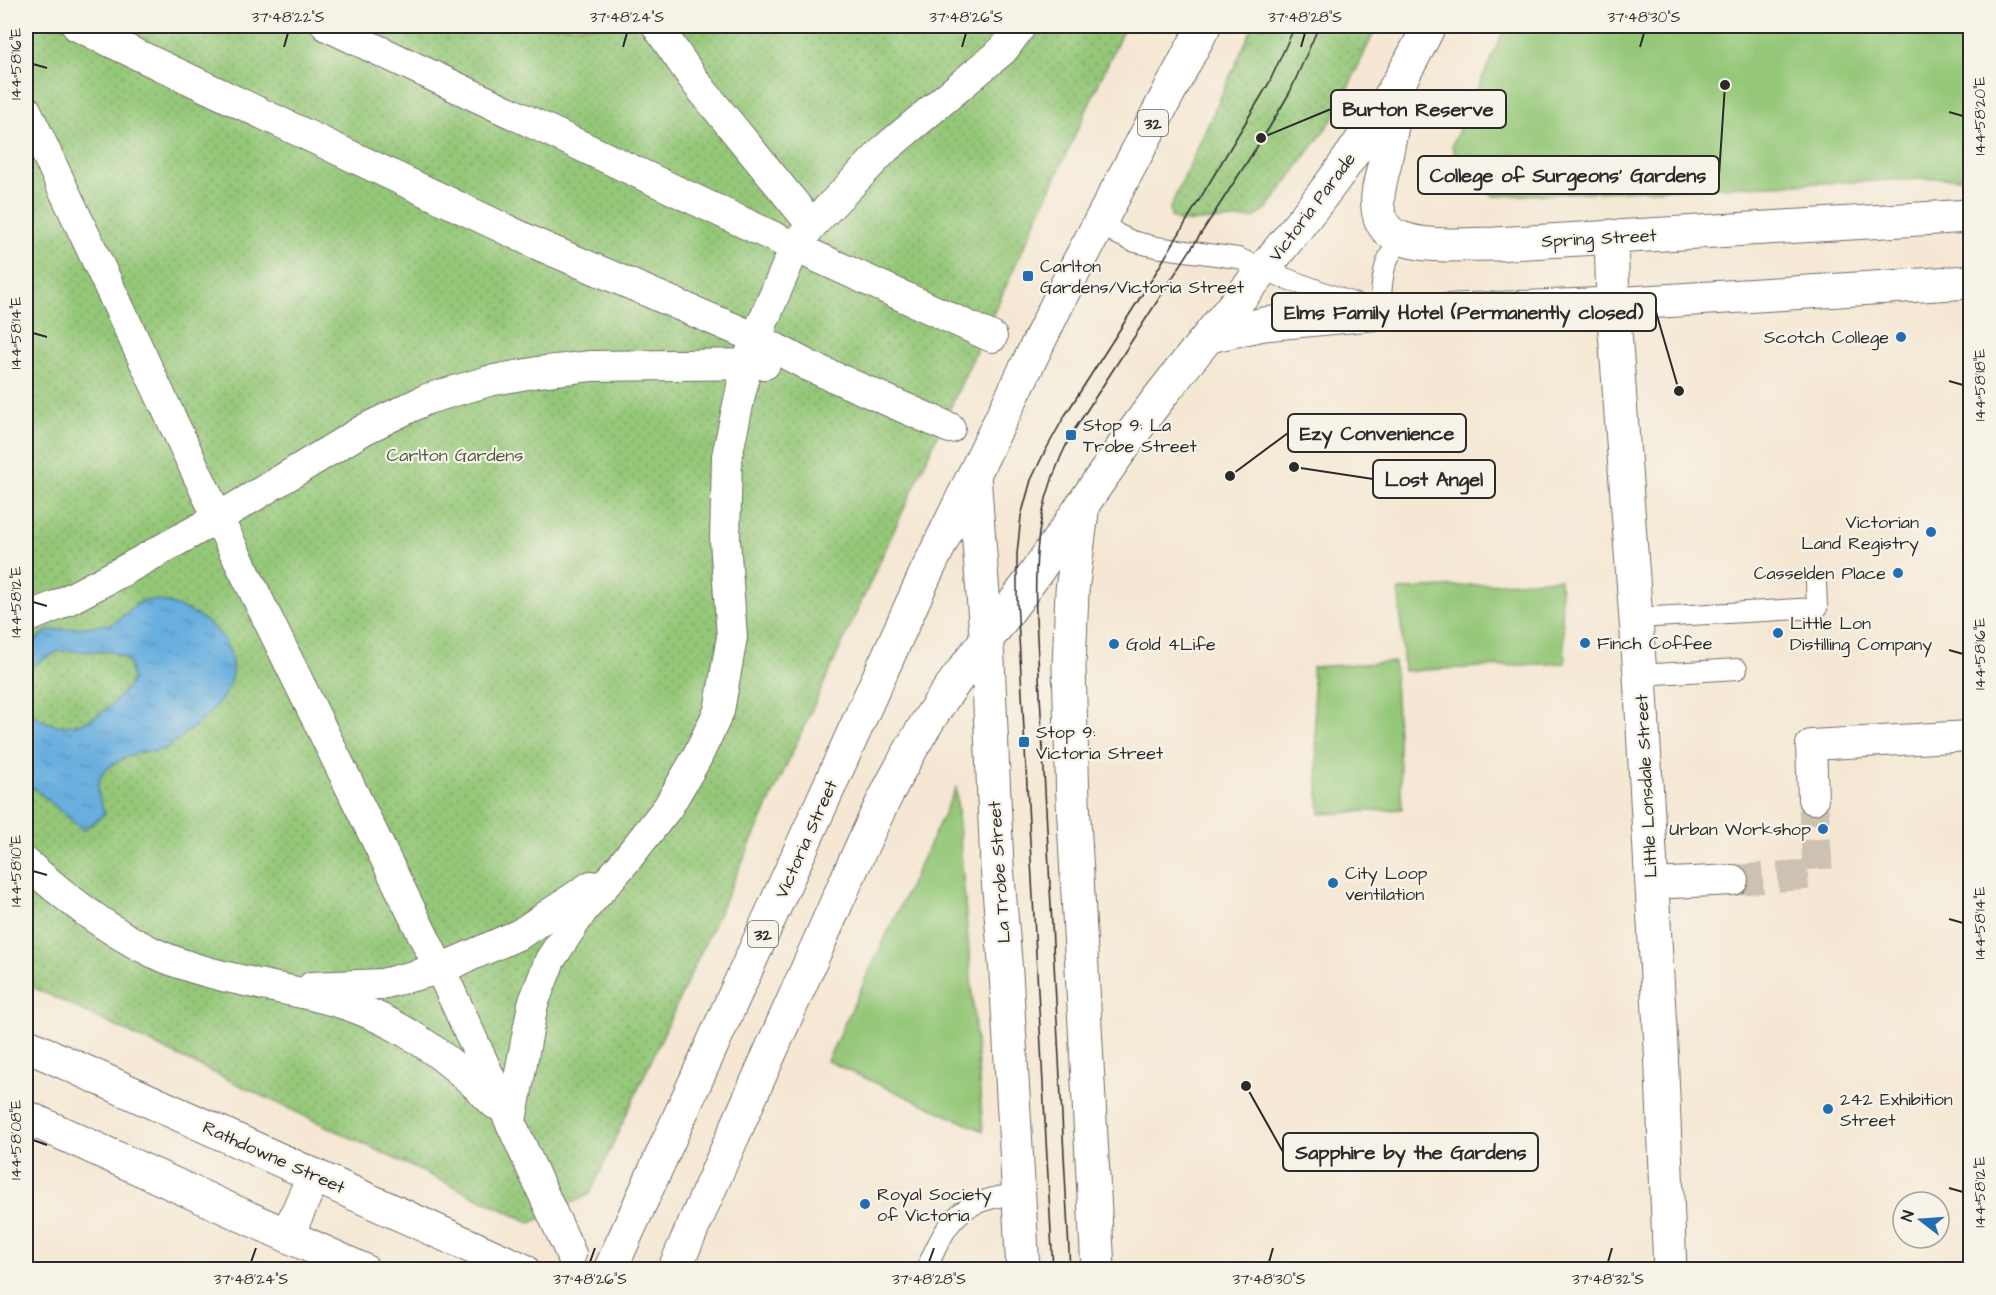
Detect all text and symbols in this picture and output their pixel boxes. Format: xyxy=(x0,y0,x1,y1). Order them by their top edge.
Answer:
text: 37°48'22"S xyxy=(252,7,325,28)
text: 37°48'24"S xyxy=(590,7,665,28)
text: 37°48'26"S xyxy=(929,7,1003,28)
text: 37°48'28"S xyxy=(1268,7,1342,28)
text: 37°48'30"S xyxy=(1608,7,1681,28)
text: 144°58'16"E xyxy=(6,28,27,100)
text: 144°58'20"E xyxy=(1970,76,1991,155)
callout: Burton Reserve xyxy=(1331,90,1506,128)
text: Burton Reserve xyxy=(1343,96,1494,124)
road number: 32 xyxy=(1138,110,1168,136)
street label: Victoria Parade xyxy=(1263,147,1362,267)
callout: College of Surgeons' Gardens xyxy=(1418,156,1719,194)
text: College of Surgeons' Gardens xyxy=(1430,162,1706,191)
street label: Spring Street xyxy=(1541,223,1658,255)
place label: Carlton Gardens/Victoria Street xyxy=(1040,254,1245,300)
marker: Carlton Gardens/Victoria Street xyxy=(1021,269,1035,283)
callout: Elms Family Hotel (Permanently closed) xyxy=(1272,293,1656,331)
text: 144°58'14"E xyxy=(6,296,27,369)
text: Elms Family Hotel (Permanently closed) xyxy=(1284,299,1644,328)
place label: Scotch College xyxy=(1764,325,1889,351)
marker: Scotch College xyxy=(1894,330,1908,344)
text: 144°58'18"E xyxy=(1970,349,1991,421)
place label: Stop 9: La Trobe Street xyxy=(1083,413,1198,459)
callout: Ezy Convenience xyxy=(1288,414,1466,452)
text: Ezy Convenience xyxy=(1300,420,1455,449)
marker: Stop 9: La Trobe Street xyxy=(1064,428,1078,442)
park label: Carlton Gardens xyxy=(387,443,523,468)
callout: Lost Angel xyxy=(1373,460,1495,498)
text: Lost Angel xyxy=(1385,466,1483,495)
place label: Victorian Land Registry xyxy=(1801,510,1919,557)
marker: Victorian Land Registry xyxy=(1924,525,1938,539)
place label: Casselden Place xyxy=(1754,561,1886,586)
text: 144°58'12"E xyxy=(6,566,27,638)
marker: Casselden Place xyxy=(1891,566,1905,580)
place label: Little Lon Distilling Company xyxy=(1790,611,1932,658)
text: 144°58'16"E xyxy=(1970,618,1991,690)
marker: Little Lon Distilling Company xyxy=(1771,626,1785,640)
place label: Finch Coffee xyxy=(1597,631,1713,656)
place label: Gold 4Life xyxy=(1126,632,1216,657)
marker: Finch Coffee xyxy=(1578,636,1592,650)
marker: Gold 4Life xyxy=(1107,637,1121,651)
street label: Little Lonsdale Street xyxy=(1629,693,1664,878)
place label: Stop 9: Victoria Street xyxy=(1036,720,1164,766)
marker: Stop 9: Victoria Street xyxy=(1017,735,1031,749)
street label: Victoria Street xyxy=(769,775,844,902)
street label: La Trobe Street xyxy=(982,799,1017,944)
place label: Urban Workshop xyxy=(1669,817,1811,842)
marker: Urban Workshop xyxy=(1816,822,1830,836)
text: 144°58'10"E xyxy=(6,835,27,907)
place label: City Loop ventilation xyxy=(1345,861,1428,907)
marker: City Loop ventilation xyxy=(1326,876,1340,890)
text: 144°58'14"E xyxy=(1970,886,1991,959)
road number: 32 xyxy=(748,921,778,947)
place label: 242 Exhibition Street xyxy=(1840,1087,1953,1133)
text: 144°58'08"E xyxy=(6,1100,27,1180)
marker: 242 Exhibition Street xyxy=(1821,1102,1835,1116)
street label: Rathdowne Street xyxy=(199,1115,350,1200)
callout: Sapphire by the Gardens xyxy=(1283,1133,1538,1171)
text: Sapphire by the Gardens xyxy=(1294,1139,1527,1168)
text: 144°58'12"E xyxy=(1970,1156,1991,1228)
place label: Royal Society of Victoria xyxy=(877,1182,992,1228)
north arrow xyxy=(1891,1190,1951,1250)
marker: Royal Society of Victoria xyxy=(858,1197,872,1211)
text: N xyxy=(1896,1208,1920,1224)
text: 37°48'24"S xyxy=(214,1269,289,1290)
text: 37°48'26"S xyxy=(553,1269,627,1290)
text: 37°48'28"S xyxy=(892,1269,966,1290)
text: 37°48'30"S xyxy=(1233,1269,1306,1290)
text: 37°48'32"S xyxy=(1572,1269,1644,1290)

